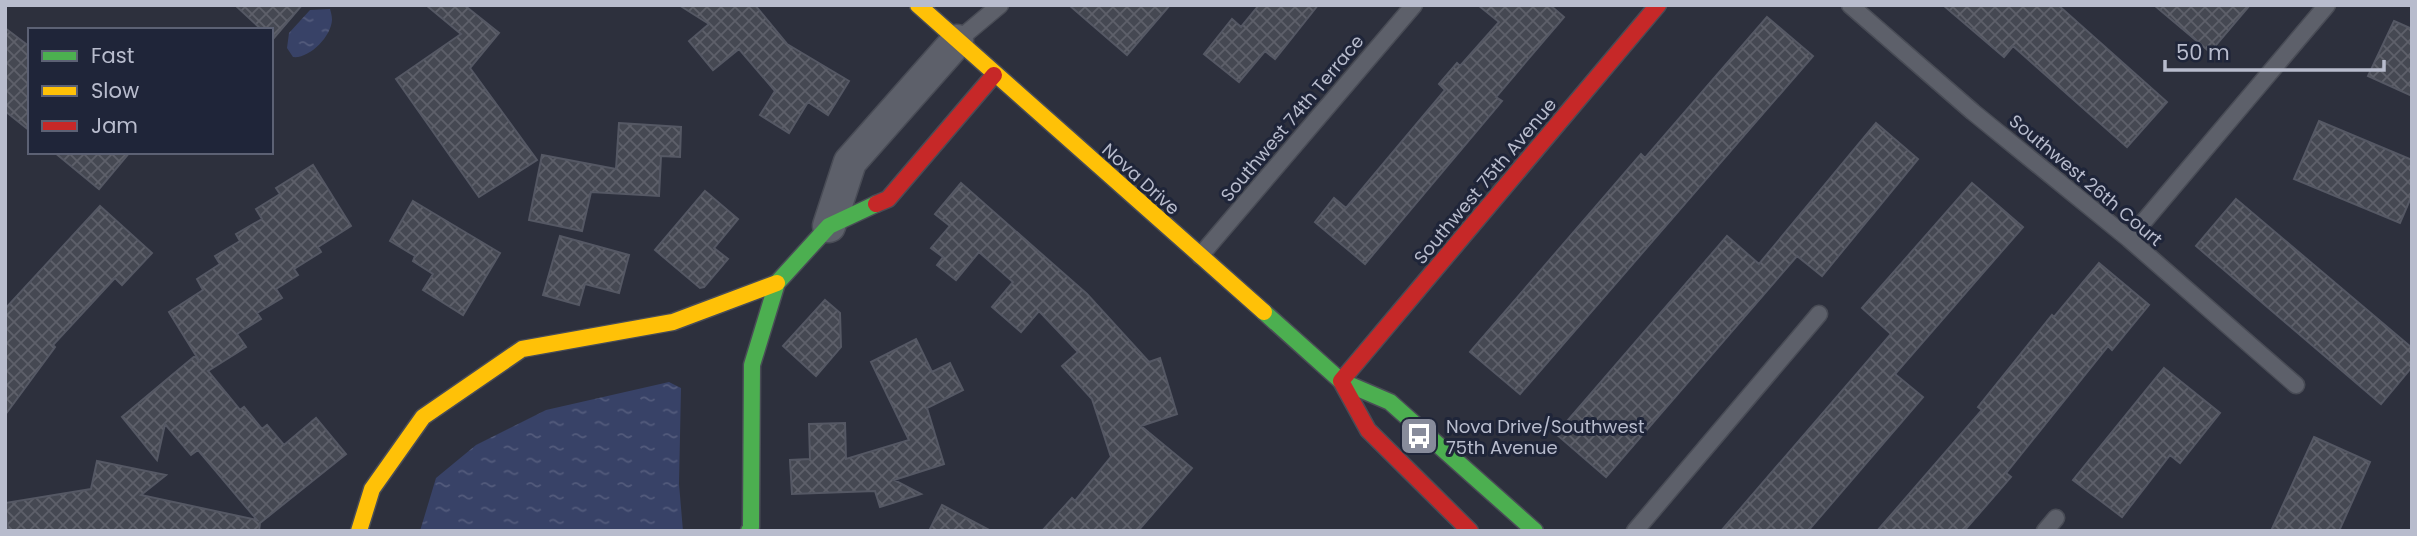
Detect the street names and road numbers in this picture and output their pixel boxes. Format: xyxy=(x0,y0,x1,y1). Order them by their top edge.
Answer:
street label: Southwest 74th Terrace xyxy=(1215,29,1369,207)
street label: Southwest 75th Avenue xyxy=(1408,93,1562,269)
street label: Southwest 26th Court xyxy=(2004,108,2168,252)
street label: Nova Drive xyxy=(1097,137,1185,221)

